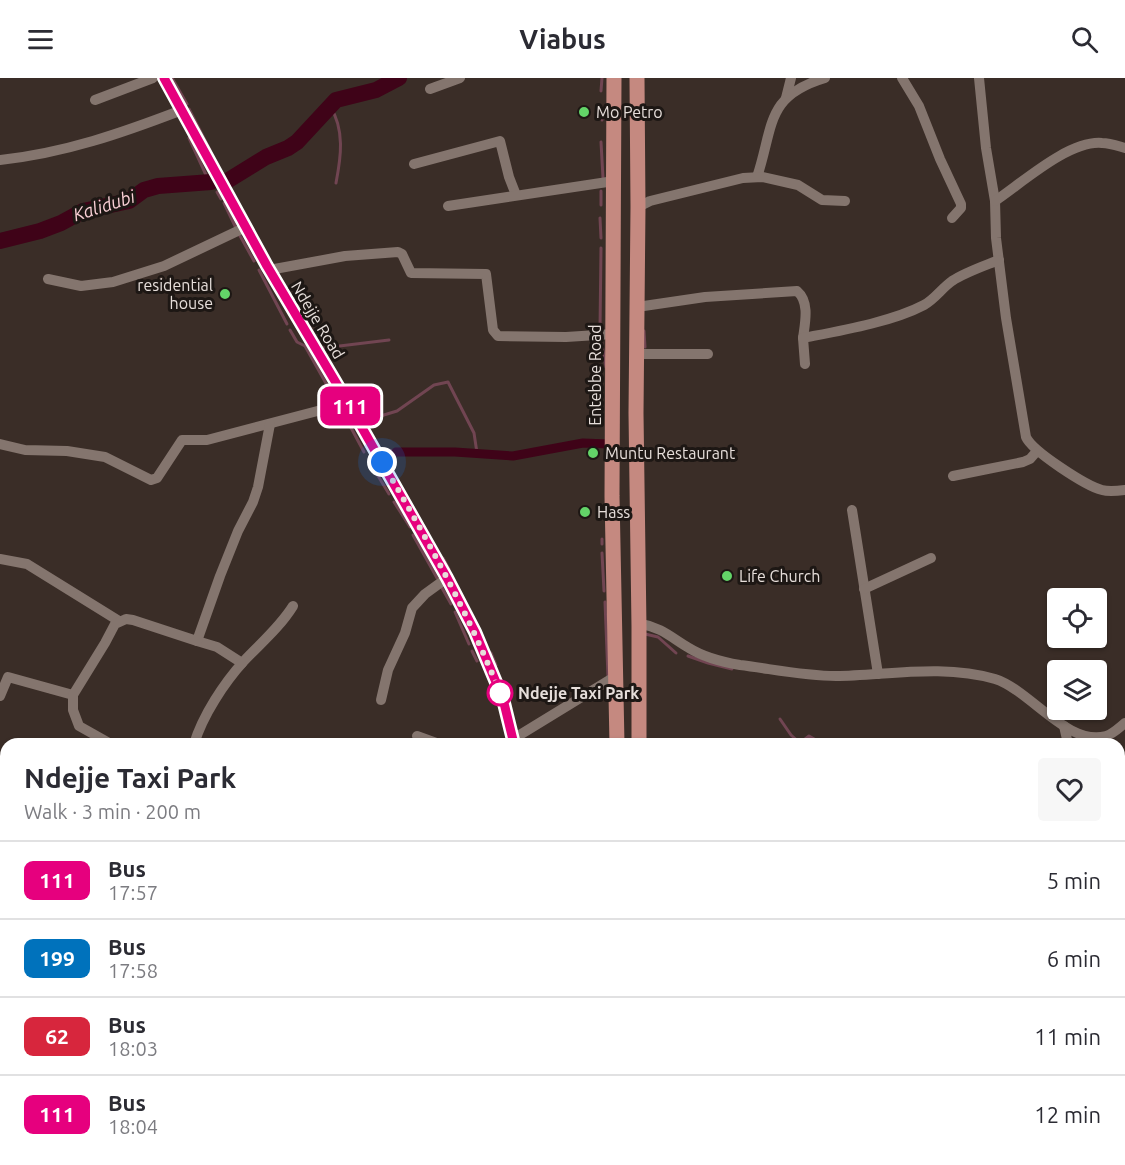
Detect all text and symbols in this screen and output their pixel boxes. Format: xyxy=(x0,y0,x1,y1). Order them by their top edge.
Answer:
icon: menu xyxy=(24,23,57,56)
icon: search xyxy=(1068,23,1101,56)
text: Viabus xyxy=(519,24,606,54)
place label: Mo Petro xyxy=(596,103,663,121)
marker: Mo Petro xyxy=(577,105,591,119)
water label: Kalidubi xyxy=(70,186,138,224)
place label: residential house xyxy=(137,276,213,312)
street label: Ndejje Road xyxy=(288,278,348,362)
marker: residential house xyxy=(218,287,232,301)
street label: Entebbe Road xyxy=(586,324,604,426)
line badge: 111 xyxy=(316,386,385,426)
text: 111 xyxy=(332,394,368,418)
place label: Muntu Restaurant xyxy=(605,444,736,462)
marker: Muntu Restaurant xyxy=(586,446,600,460)
your location xyxy=(367,447,397,477)
place label: Hass xyxy=(597,503,630,521)
marker: Hass xyxy=(578,505,592,519)
place label: Life Church xyxy=(739,567,820,585)
marker: Life Church xyxy=(720,569,734,583)
map controls xyxy=(1047,588,1107,720)
button: locate xyxy=(1047,588,1107,648)
button: layers xyxy=(1047,660,1107,720)
marker: Ndejje Taxi Park xyxy=(487,680,513,706)
place label: Ndejje Taxi Park xyxy=(518,684,639,702)
button: heart xyxy=(1038,758,1101,821)
text: Ndejje Taxi Park xyxy=(24,762,236,793)
text: Walk · 3 min · 200 m xyxy=(24,800,201,823)
text: Bus xyxy=(108,856,146,881)
text: 111 xyxy=(39,868,75,892)
text: 5 min xyxy=(1047,868,1101,893)
text: 17:57 xyxy=(108,881,158,904)
text: Bus xyxy=(108,934,146,959)
text: 199 xyxy=(39,946,75,970)
text: 6 min xyxy=(1047,946,1101,971)
text: 17:58 xyxy=(108,959,158,982)
text: Bus xyxy=(108,1012,146,1037)
text: 62 xyxy=(45,1024,69,1048)
text: 11 min xyxy=(1034,1024,1101,1049)
text: 18:03 xyxy=(108,1037,158,1060)
text: Bus xyxy=(108,1090,146,1115)
text: 111 xyxy=(39,1102,75,1126)
text: 12 min xyxy=(1034,1102,1101,1127)
text: 18:04 xyxy=(108,1115,158,1138)

